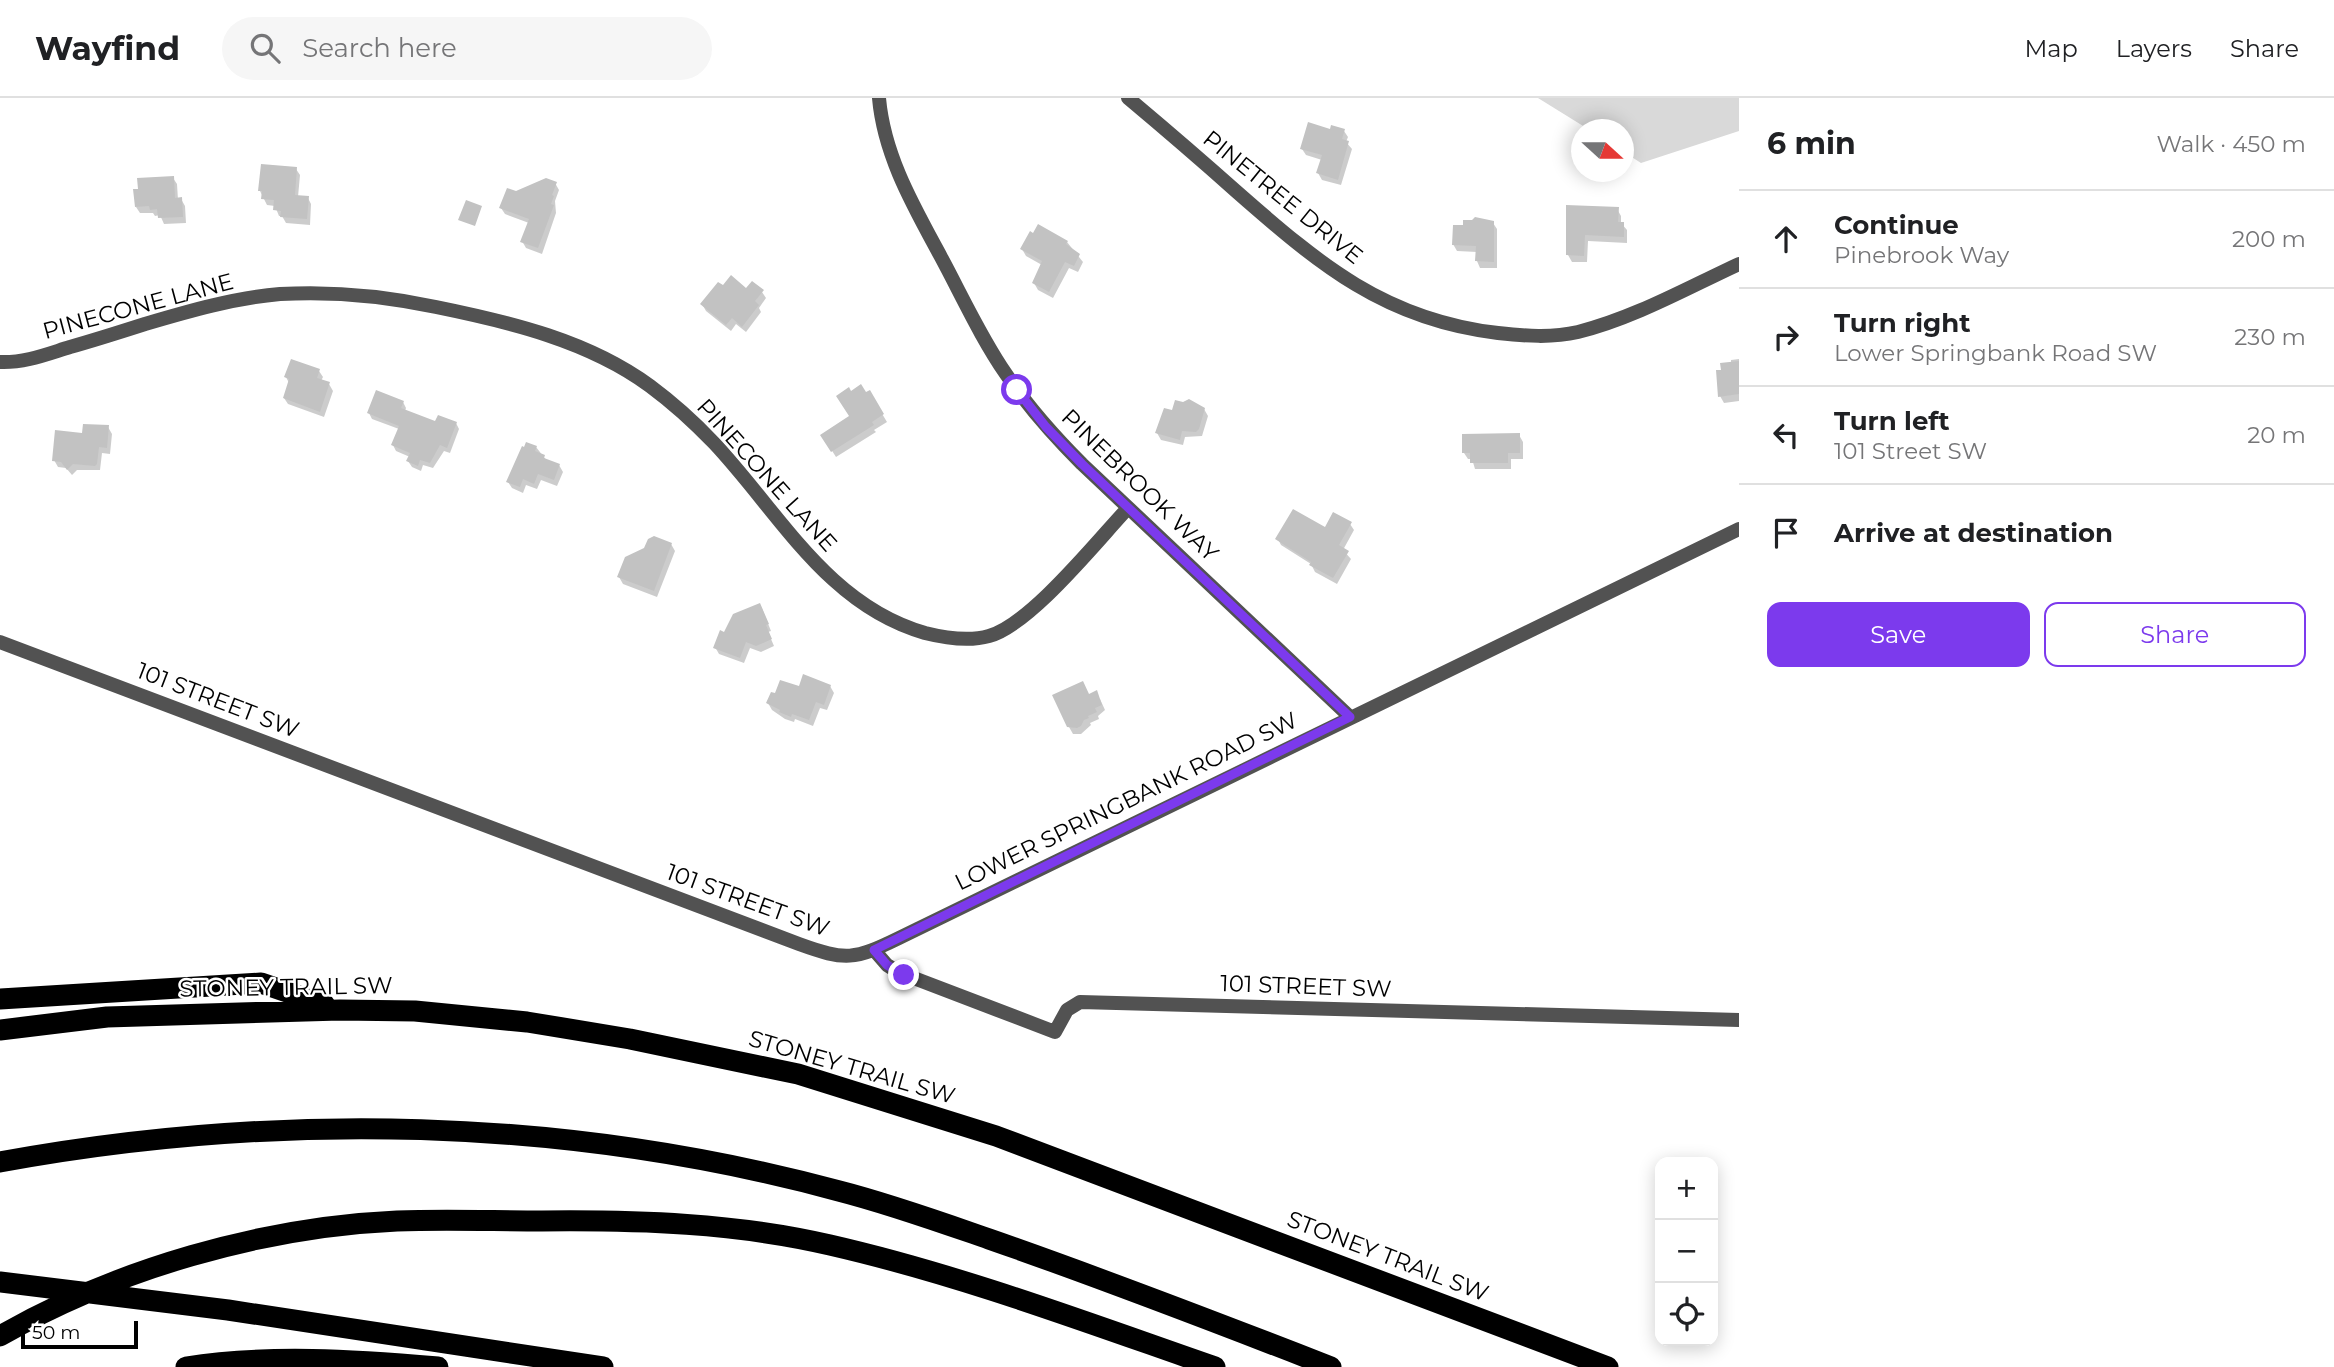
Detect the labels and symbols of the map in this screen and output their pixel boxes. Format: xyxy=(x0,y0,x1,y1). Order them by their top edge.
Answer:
north arrow xyxy=(1571,119,1634,182)
street label: PINETREE DRIVE xyxy=(1198,124,1368,270)
street label: PINECONE LANE xyxy=(40,267,236,345)
route start xyxy=(1001,374,1032,405)
street label: PINECONE LANE xyxy=(691,393,843,557)
street label: PINEBROOK WAY xyxy=(1056,403,1224,567)
street label: 101 STREET SW xyxy=(133,656,303,744)
street label: LOWER SPRINGBANK ROAD SW xyxy=(950,706,1302,896)
street label: 101 STREET SW xyxy=(663,858,833,942)
route end xyxy=(888,959,919,990)
street label: 101 STREET SW xyxy=(1220,969,1392,1003)
street label: STONEY TRAIL SW xyxy=(179,971,393,1003)
street label: STONEY TRAIL SW xyxy=(746,1024,958,1110)
street label: STONEY TRAIL SW xyxy=(1283,1205,1493,1307)
scale bar xyxy=(21,1318,138,1350)

